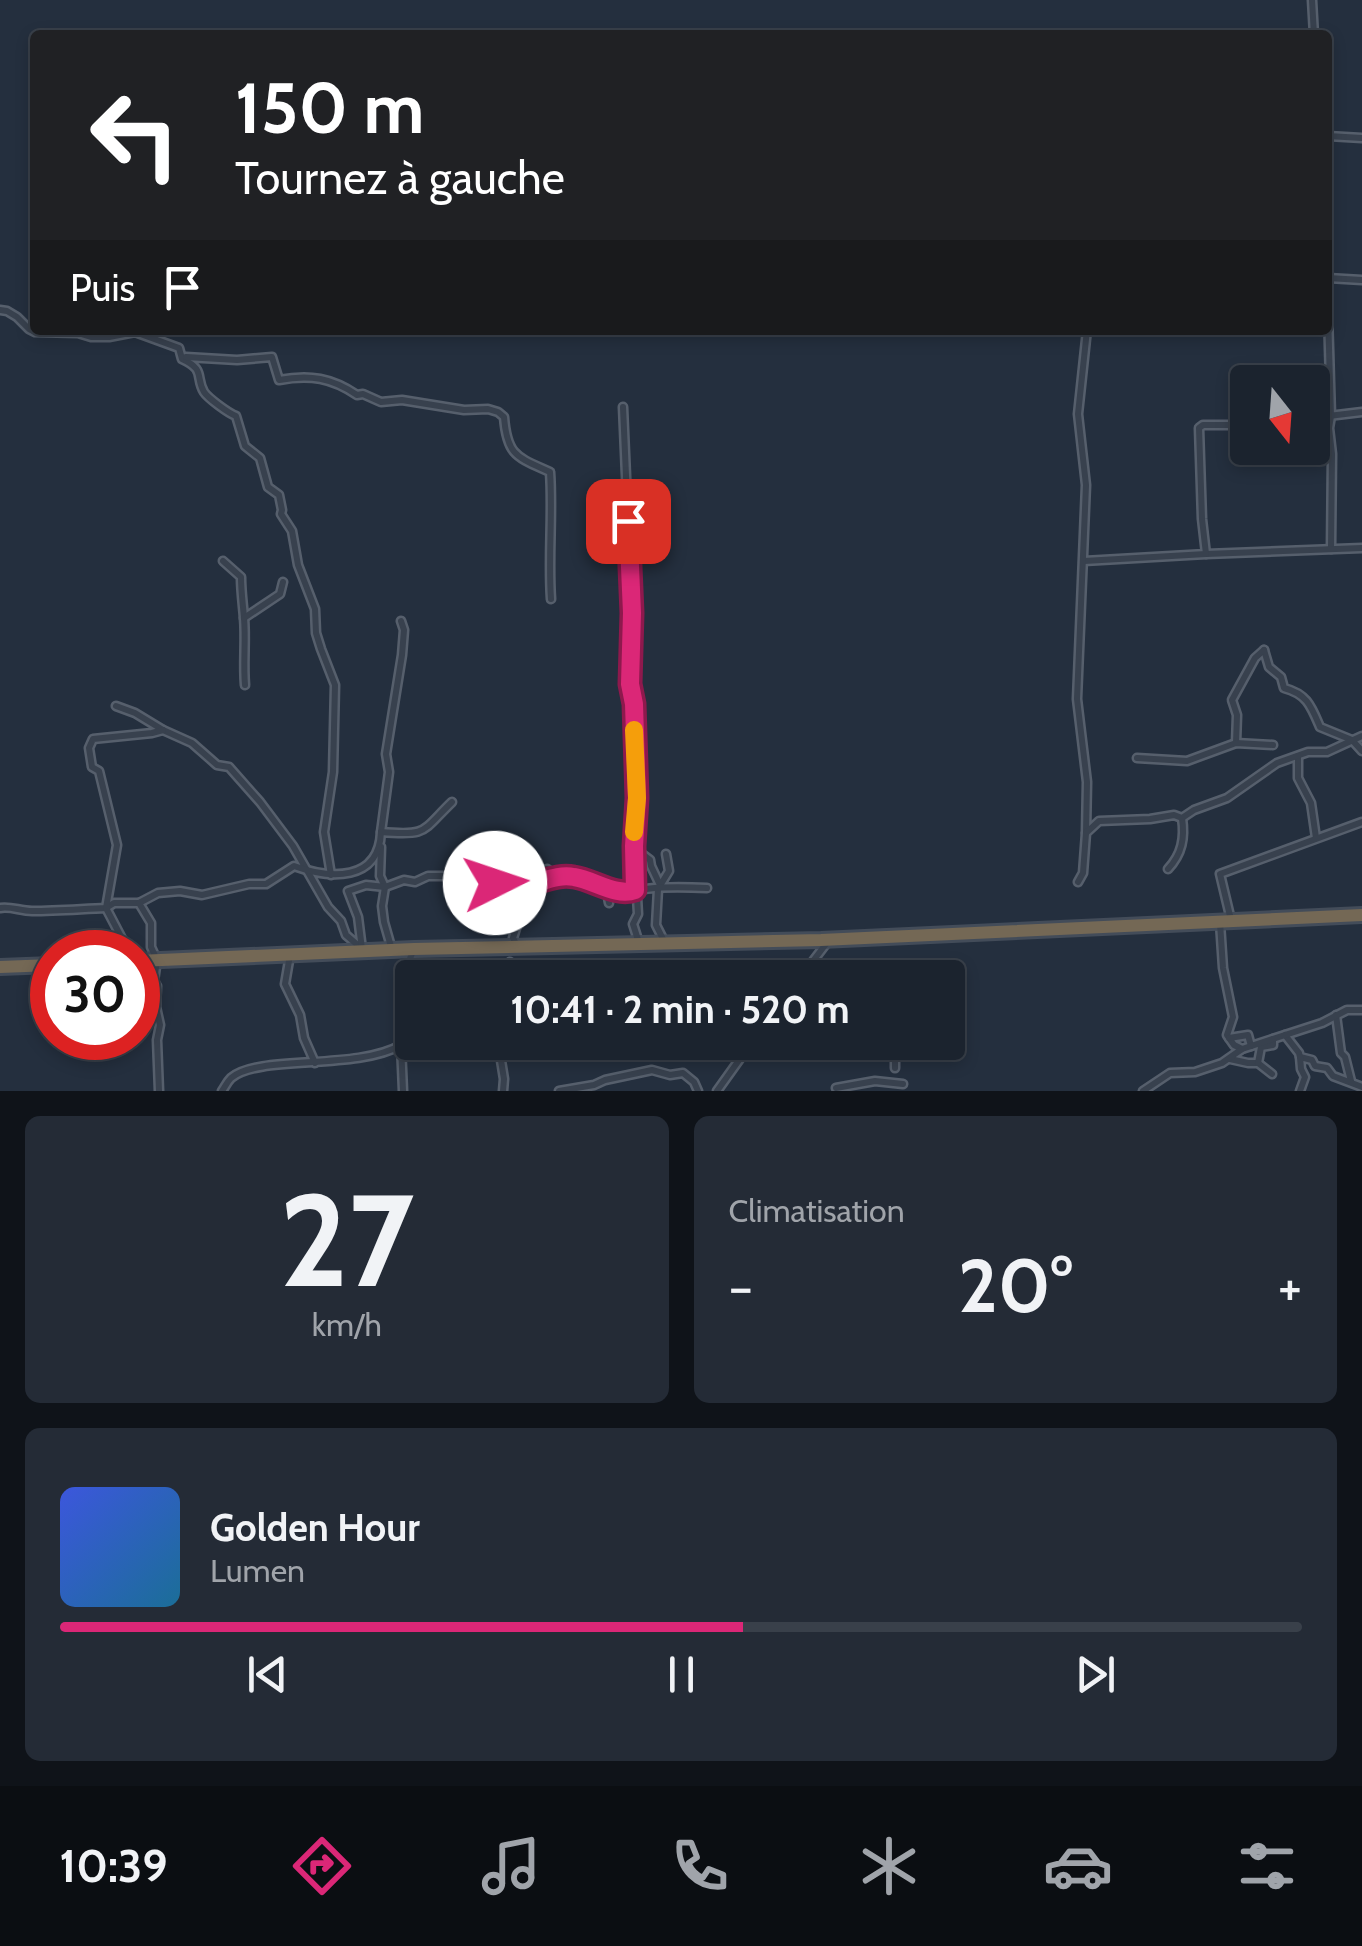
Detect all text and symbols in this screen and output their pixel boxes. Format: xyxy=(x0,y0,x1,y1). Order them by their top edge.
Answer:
text: 150 m xyxy=(235,65,424,151)
icon: left xyxy=(70,70,200,200)
text: Tournez à gauche xyxy=(235,151,565,205)
icon: arrive xyxy=(155,260,210,315)
text: Puis xyxy=(70,264,135,311)
north arrow xyxy=(1230,365,1330,465)
map controls xyxy=(1230,365,1330,465)
pin xyxy=(586,479,671,564)
icon: arrive xyxy=(601,494,656,549)
position arrow xyxy=(443,831,547,935)
speed limit sign: 30 xyxy=(30,930,160,1060)
text: 10:41 · 2 min · 520 m xyxy=(510,986,850,1033)
text: 27 xyxy=(279,1161,414,1319)
text: Climatisation xyxy=(729,1191,905,1230)
text: 20° xyxy=(958,1240,1072,1331)
text: − xyxy=(729,1253,753,1320)
text: + xyxy=(1278,1253,1302,1320)
text: km/h xyxy=(312,1305,382,1344)
text: Golden Hour xyxy=(210,1504,420,1551)
text: Lumen xyxy=(210,1551,305,1590)
icon: previous xyxy=(240,1647,295,1702)
icon: pause xyxy=(654,1647,709,1702)
icon: next xyxy=(1068,1647,1123,1702)
icon: directions xyxy=(287,1831,357,1901)
icon: music xyxy=(476,1831,546,1901)
icon: phone xyxy=(665,1831,735,1901)
icon: climate xyxy=(854,1831,924,1901)
icon: car xyxy=(1043,1831,1113,1901)
icon: filters xyxy=(1232,1831,1302,1901)
text: 10:39 xyxy=(60,1839,167,1893)

